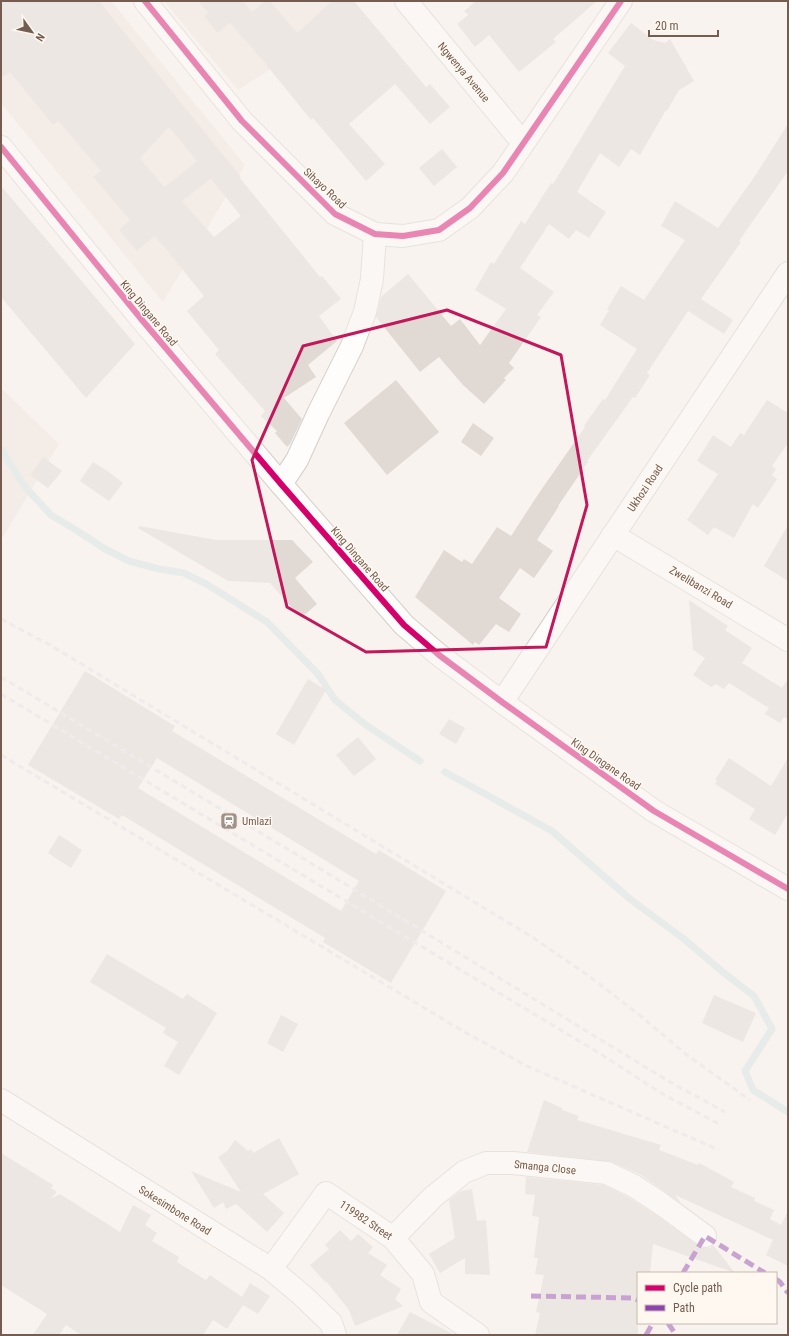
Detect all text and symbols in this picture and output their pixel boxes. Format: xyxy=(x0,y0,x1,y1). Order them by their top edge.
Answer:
north arrow xyxy=(12,12,52,52)
scale bar xyxy=(649,12,718,38)
text: 20 m xyxy=(655,19,679,33)
text: N xyxy=(33,31,47,44)
street label: Ngwenya Avenue xyxy=(435,40,492,105)
street label: Sihayo Road xyxy=(301,165,349,211)
street label: King Dingane Road xyxy=(117,278,180,349)
street label: Ukhozi Road xyxy=(625,462,666,514)
street label: King Dingane Road xyxy=(328,524,391,594)
street label: Zwelibanzi Road xyxy=(667,564,734,611)
street label: King Dingane Road xyxy=(569,736,643,793)
station icon: Umlazi xyxy=(219,811,239,831)
place label: Umlazi xyxy=(242,815,272,828)
street label: Smanga Close xyxy=(513,1158,577,1177)
street label: Sokesimbone Road xyxy=(136,1183,213,1238)
street label: 119982 Street xyxy=(337,1198,395,1243)
legend xyxy=(637,1272,777,1324)
text: Cycle path xyxy=(673,1281,723,1295)
text: Path xyxy=(673,1301,695,1315)

